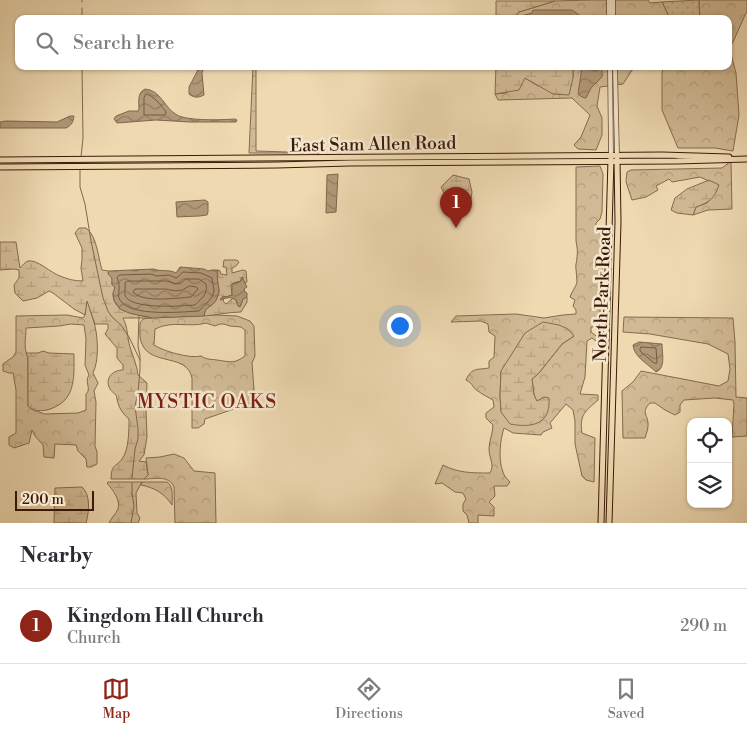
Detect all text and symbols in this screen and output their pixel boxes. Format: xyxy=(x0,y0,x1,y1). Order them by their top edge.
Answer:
search box xyxy=(15,15,732,70)
icon: search xyxy=(33,29,61,57)
text: Search here xyxy=(73,31,174,55)
street label: East Sam Allen Road xyxy=(289,132,457,157)
pin: 1 xyxy=(440,187,472,228)
street label: North Park Road xyxy=(589,225,616,362)
your location xyxy=(387,313,413,339)
district label: MYSTIC OAKS xyxy=(137,390,277,414)
map controls xyxy=(687,418,732,508)
button: locate xyxy=(687,418,732,463)
button: layers xyxy=(687,463,732,508)
scale bar xyxy=(15,488,94,511)
text: 200 m xyxy=(22,491,64,509)
text: Nearby xyxy=(20,543,93,569)
text: Kingdom Hall Church xyxy=(67,604,264,628)
text: 1 xyxy=(32,616,40,636)
text: 290 m xyxy=(680,616,727,636)
text: Church xyxy=(67,628,121,648)
tab: Map xyxy=(102,675,130,723)
tab: Directions xyxy=(335,675,403,723)
tab: Saved xyxy=(608,675,645,723)

